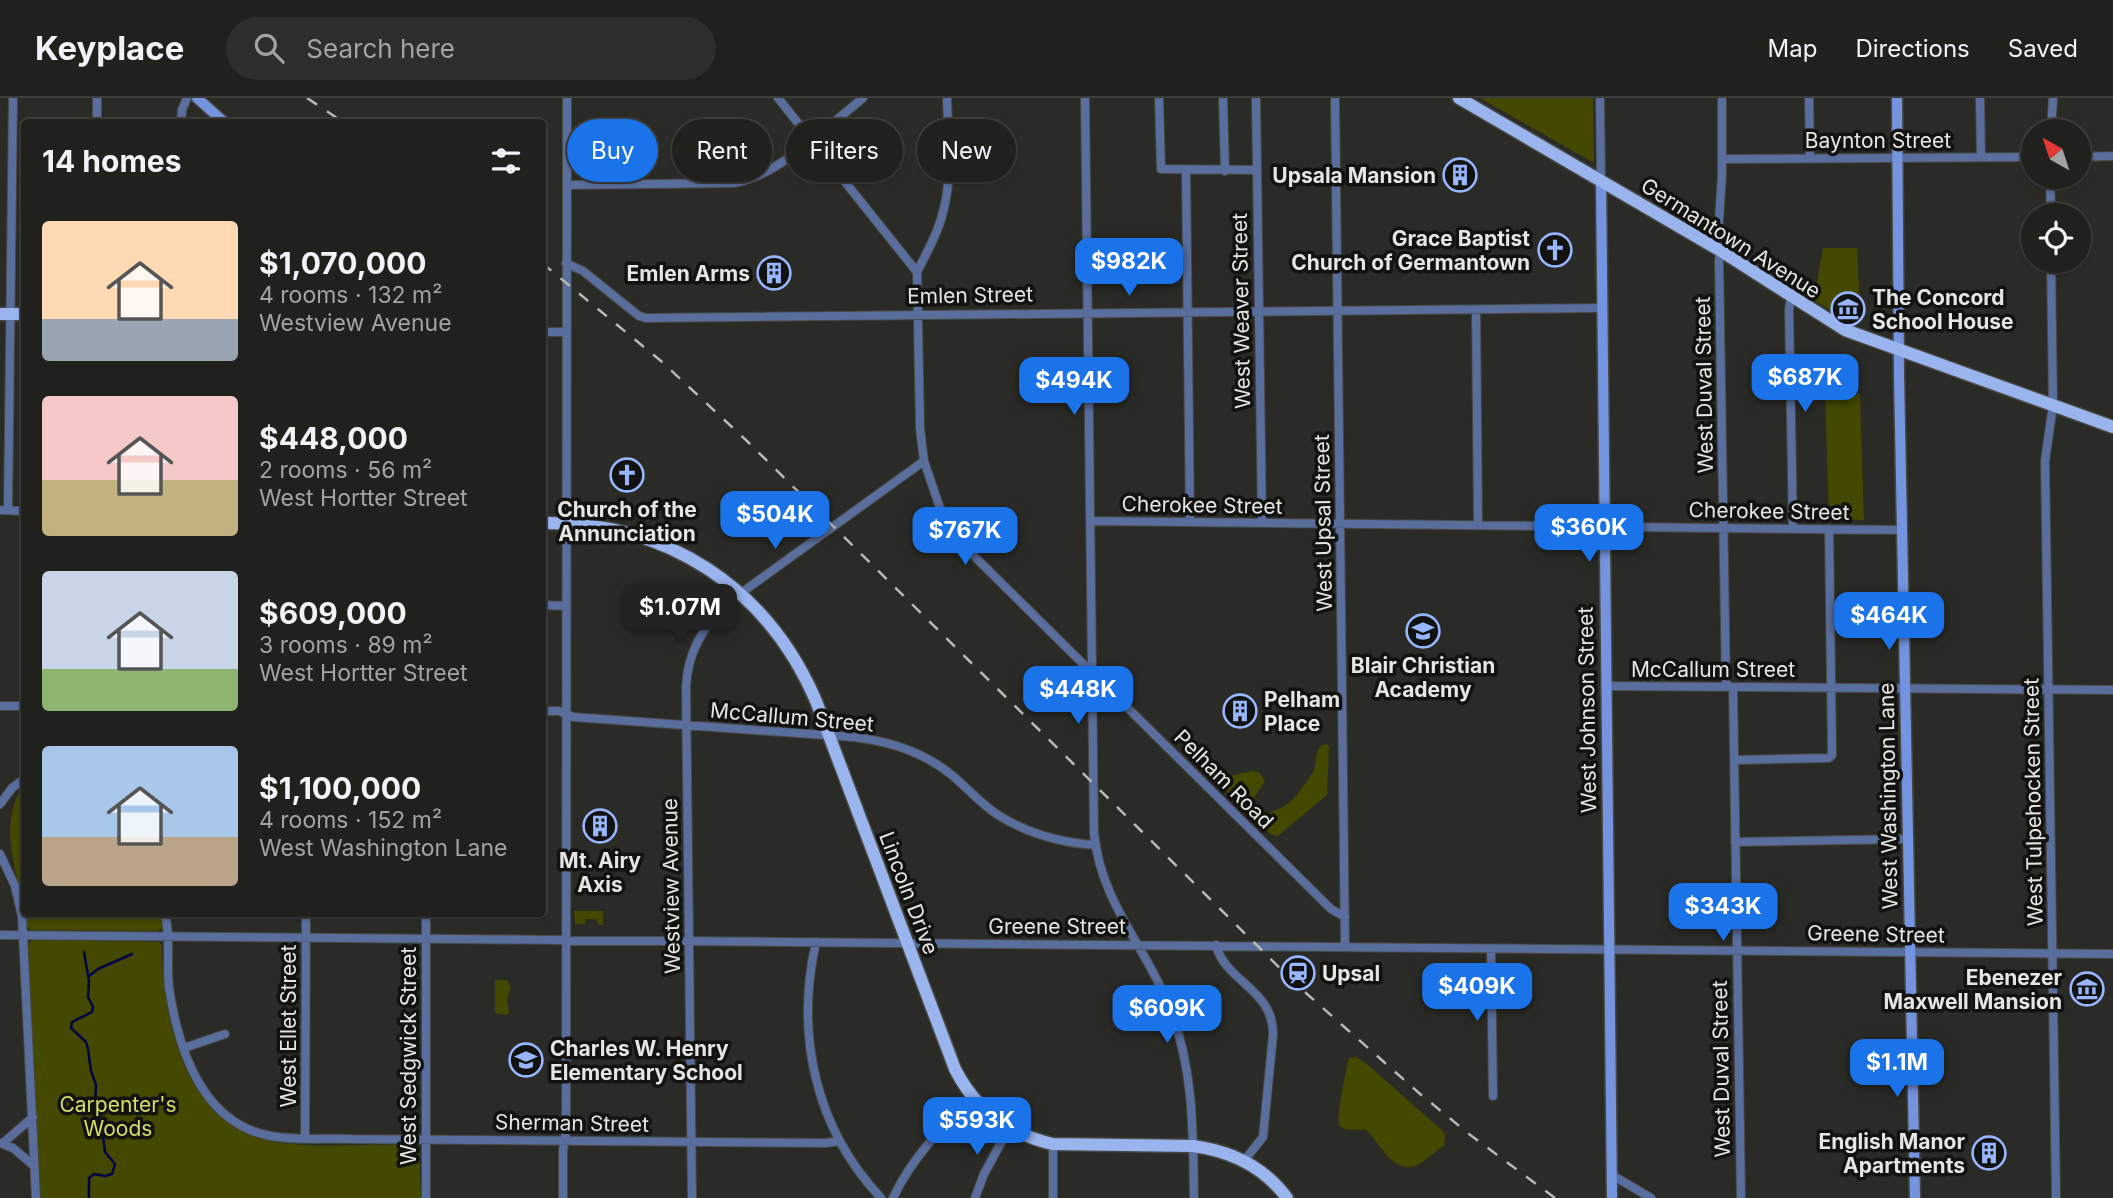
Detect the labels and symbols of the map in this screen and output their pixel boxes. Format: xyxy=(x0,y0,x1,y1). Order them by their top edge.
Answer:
north arrow xyxy=(2021,119,2091,189)
street label: Baynton Street xyxy=(1805,128,1951,153)
building icon: Upsala Mansion xyxy=(1441,156,1479,194)
place label: Upsala Mansion xyxy=(1272,163,1436,188)
street label: Germantown Avenue xyxy=(1637,173,1825,303)
street label: West Weaver Street xyxy=(1227,213,1255,409)
place label: Grace Baptist Church of Germantown xyxy=(1291,226,1530,275)
church icon: Grace Baptist Church of Germantown xyxy=(1536,231,1574,269)
pin: $982K xyxy=(1080,238,1178,298)
building icon: Emlen Arms xyxy=(755,254,793,292)
place label: Emlen Arms xyxy=(627,261,750,286)
street label: Emlen Street xyxy=(907,281,1033,309)
place label: The Concord School House xyxy=(1872,285,2014,334)
museum icon: The Concord School House xyxy=(1829,290,1867,328)
street label: West Duval Street xyxy=(1690,296,1718,474)
pin: $687K xyxy=(1756,354,1854,414)
pin: $494K xyxy=(1025,358,1123,417)
street label: West Upsal Street xyxy=(1309,434,1337,612)
church icon: Church of the Annunciation xyxy=(608,456,646,494)
pin: $504K xyxy=(726,491,824,551)
street label: Cherokee Street xyxy=(1121,491,1283,519)
place label: Church of the Annunciation xyxy=(557,497,697,546)
street label: Cherokee Street xyxy=(1688,497,1850,525)
pin: $360K xyxy=(1540,504,1638,564)
pin: $767K xyxy=(916,508,1014,567)
pin: $1.07M xyxy=(623,584,737,644)
pin: $464K xyxy=(1840,592,1938,652)
street label: West Johnson Street xyxy=(1573,606,1601,813)
school or university icon: Blair Christian Academy xyxy=(1404,612,1442,650)
place label: Blair Christian Academy xyxy=(1351,653,1495,702)
street label: McCallum Street xyxy=(1631,657,1795,682)
pin: $448K xyxy=(1029,666,1127,726)
street label: West Tulpehocken Street xyxy=(2018,678,2048,926)
street label: West Washington Lane xyxy=(1874,682,1902,910)
place label: Pelham Place xyxy=(1264,687,1340,736)
building icon: Pelham Place xyxy=(1221,692,1259,730)
street label: McCallum Street xyxy=(709,697,875,737)
street label: Pelham Road xyxy=(1169,724,1279,834)
street label: Westview Avenue xyxy=(657,798,685,974)
building icon: Mt. Airy Axis xyxy=(581,807,619,845)
street label: Lincoln Drive xyxy=(874,828,944,958)
place label: Mt. Airy Axis xyxy=(559,848,641,897)
pin: $343K xyxy=(1674,884,1772,943)
street label: Greene Street xyxy=(988,914,1126,939)
street label: Greene Street xyxy=(1807,920,1945,948)
street label: West Ellet Street xyxy=(276,944,301,1107)
street label: West Sedgwick Street xyxy=(396,947,421,1165)
station icon: Upsal xyxy=(1279,954,1317,992)
place label: Upsal xyxy=(1322,961,1380,986)
pin: $409K xyxy=(1428,964,1526,1023)
place label: Ebenezer Maxwell Mansion xyxy=(1883,965,2062,1014)
museum icon: Ebenezer Maxwell Mansion xyxy=(2068,970,2106,1008)
street label: West Duval Street xyxy=(1707,980,1735,1158)
pin: $609K xyxy=(1118,986,1216,1045)
place label: Charles W. Henry Elementary School xyxy=(550,1036,743,1085)
pin: $1.1M xyxy=(1848,1040,1946,1099)
school or university icon: Charles W. Henry Elementary School xyxy=(507,1041,545,1079)
park label: Carpenter's Woods xyxy=(59,1092,177,1141)
pin: $593K xyxy=(928,1098,1026,1157)
street label: Sherman Street xyxy=(495,1109,649,1137)
place label: English Manor Apartments xyxy=(1818,1129,1965,1178)
building icon: English Manor Apartments xyxy=(1970,1134,2008,1172)

